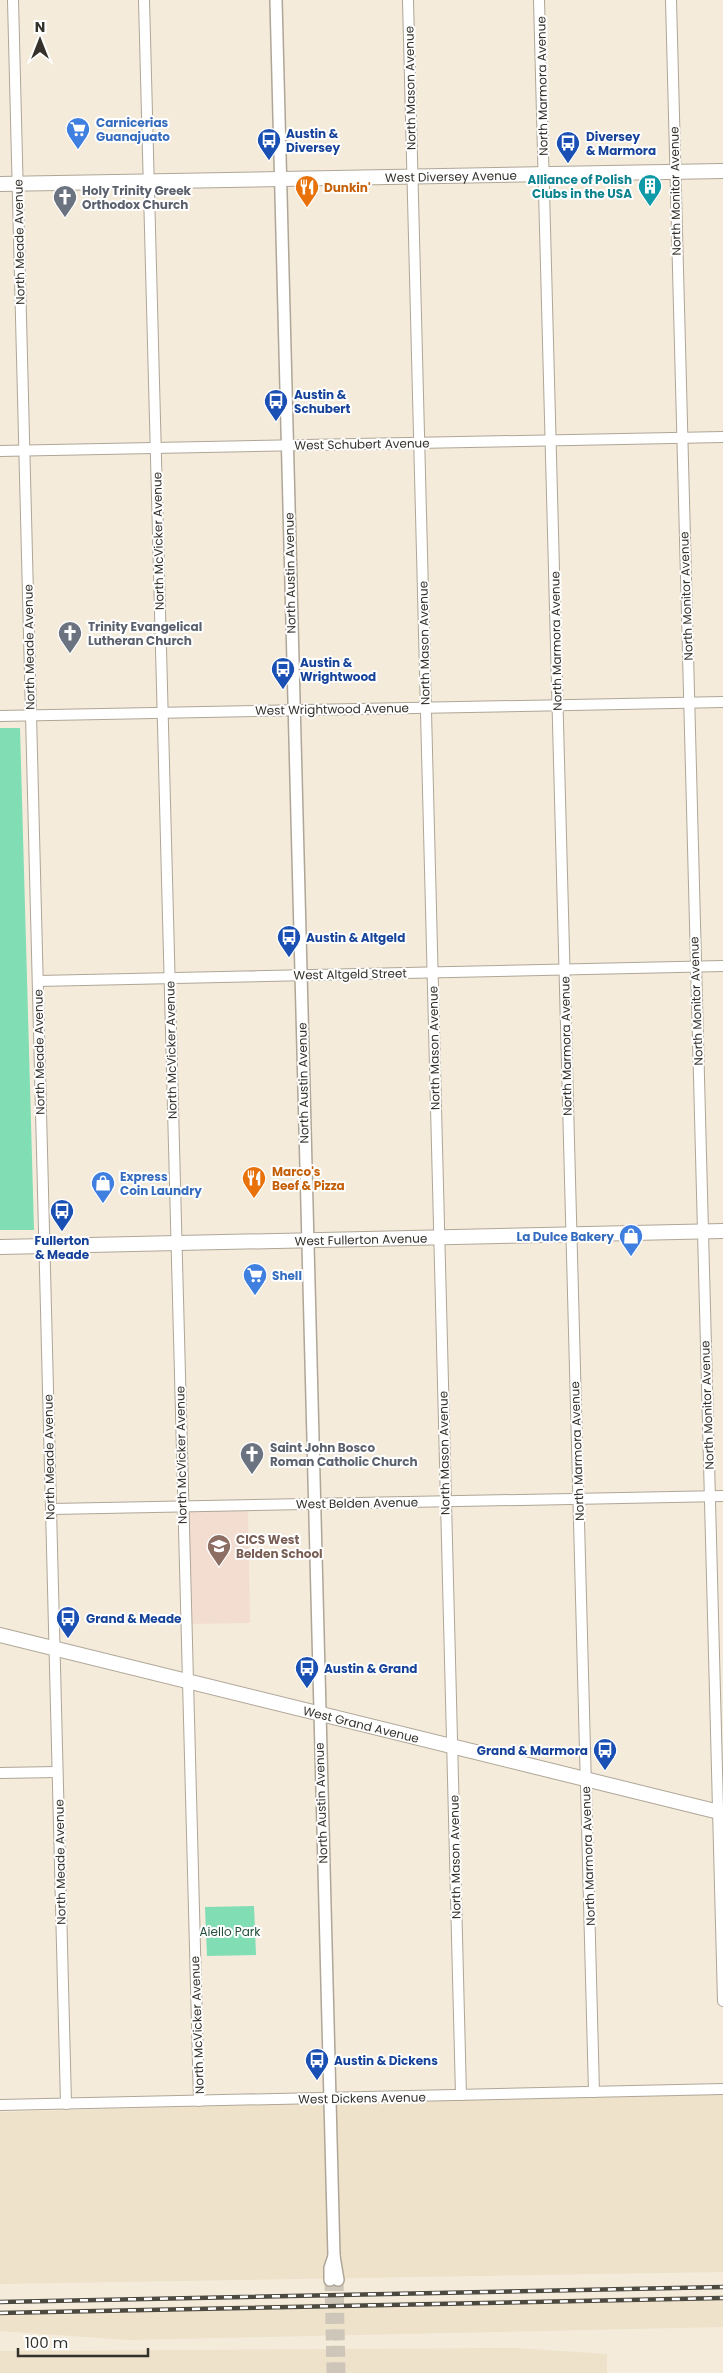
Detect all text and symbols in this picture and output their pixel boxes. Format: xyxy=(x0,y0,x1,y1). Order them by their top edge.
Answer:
north arrow xyxy=(15,15,65,65)
street label: North Marmora Avenue xyxy=(532,16,552,156)
text: N xyxy=(35,17,45,37)
street label: North Mason Avenue xyxy=(400,26,420,150)
place label: Carnicerias Guanajuato xyxy=(96,114,170,145)
supermarket icon: Carnicerias Guanajuato xyxy=(65,116,91,150)
place label: Austin & Diversey xyxy=(286,125,340,156)
street label: North Monitor Avenue xyxy=(665,126,685,256)
bus stop icon: Austin & Diversey xyxy=(256,127,282,161)
place label: Diversey & Marmora xyxy=(586,128,656,159)
bus stop icon: Diversey & Marmora xyxy=(555,130,581,164)
street label: West Diversey Avenue xyxy=(385,166,517,186)
place label: Alliance of Polish Clubs in the USA xyxy=(528,171,632,202)
building icon: Alliance of Polish Clubs in the USA xyxy=(637,173,663,207)
restaurant icon: Dunkin' xyxy=(294,174,320,208)
street label: North Meade Avenue xyxy=(9,179,29,305)
place label: Dunkin' xyxy=(324,179,371,196)
place label: Holy Trinity Greek Orthodox Church xyxy=(82,182,192,213)
church icon: Holy Trinity Greek Orthodox Church xyxy=(52,184,78,218)
place label: Austin & Schubert xyxy=(294,386,350,417)
bus stop icon: Austin & Schubert xyxy=(263,388,289,422)
street label: West Schubert Avenue xyxy=(294,434,430,454)
street label: North McVicker Avenue xyxy=(148,472,168,610)
street label: North Austin Avenue xyxy=(280,512,300,634)
street label: North Monitor Avenue xyxy=(675,531,697,661)
street label: North Marmora Avenue xyxy=(546,571,566,711)
street label: North Mason Avenue xyxy=(414,581,434,705)
street label: North Meade Avenue xyxy=(19,584,39,710)
place label: Trinity Evangelical Lutheran Church xyxy=(88,618,202,649)
church icon: Trinity Evangelical Lutheran Church xyxy=(57,620,83,654)
place label: Austin & Wrightwood xyxy=(300,654,376,685)
bus stop icon: Austin & Wrightwood xyxy=(270,656,296,690)
street label: West Wrightwood Avenue xyxy=(255,699,409,719)
bus stop icon: Austin & Altgeld xyxy=(276,924,302,958)
place label: Austin & Altgeld xyxy=(306,929,405,946)
street label: North Monitor Avenue xyxy=(685,936,707,1066)
street label: West Altgeld Street xyxy=(293,965,407,983)
street label: North Marmora Avenue xyxy=(556,976,576,1116)
street label: North McVicker Avenue xyxy=(161,981,181,1119)
street label: North Mason Avenue xyxy=(424,986,444,1110)
street label: North Meade Avenue xyxy=(29,989,49,1115)
street label: North Austin Avenue xyxy=(293,1022,313,1144)
place label: Marco's Beef & Pizza xyxy=(272,1163,345,1194)
restaurant icon: Marco's Beef & Pizza xyxy=(241,1165,267,1199)
place label: Express Coin Laundry xyxy=(120,1168,202,1199)
shop icon: Express Coin Laundry xyxy=(90,1170,116,1204)
bus stop icon: Fullerton & Meade xyxy=(49,1198,75,1232)
shop icon: La Dulce Bakery xyxy=(618,1223,644,1257)
place label: La Dulce Bakery xyxy=(516,1228,614,1245)
street label: West Fullerton Avenue xyxy=(294,1229,427,1249)
place label: Fullerton & Meade xyxy=(35,1232,90,1263)
supermarket icon: Shell xyxy=(242,1262,268,1296)
place label: Shell xyxy=(272,1267,302,1284)
street label: North Monitor Avenue xyxy=(696,1340,718,1470)
street label: North Marmora Avenue xyxy=(566,1381,588,1521)
street label: North McVicker Avenue xyxy=(171,1386,191,1524)
street label: North Mason Avenue xyxy=(434,1391,454,1515)
street label: North Meade Avenue xyxy=(39,1394,59,1520)
place label: Saint John Bosco Roman Catholic Church xyxy=(270,1439,418,1470)
church icon: Saint John Bosco Roman Catholic Church xyxy=(239,1441,265,1475)
street label: West Belden Avenue xyxy=(296,1493,418,1513)
place label: CICS West Belden School xyxy=(236,1531,323,1562)
school or university icon: CICS West Belden School xyxy=(206,1533,232,1567)
bus stop icon: Grand & Meade xyxy=(55,1605,81,1639)
place label: Grand & Meade xyxy=(86,1610,182,1627)
bus stop icon: Austin & Grand xyxy=(294,1655,320,1689)
place label: Austin & Grand xyxy=(324,1660,417,1677)
street label: West Grand Avenue xyxy=(301,1701,421,1746)
bus stop icon: Grand & Marmora xyxy=(592,1737,618,1771)
street label: North Austin Avenue xyxy=(310,1742,332,1864)
place label: Grand & Marmora xyxy=(477,1742,588,1759)
street label: North Marmora Avenue xyxy=(577,1786,599,1926)
street label: North Mason Avenue xyxy=(445,1795,465,1919)
street label: North Meade Avenue xyxy=(50,1799,70,1925)
park label: Aiello Park xyxy=(200,1923,261,1940)
street label: North McVicker Avenue xyxy=(186,1956,208,2094)
bus stop icon: Austin & Dickens xyxy=(304,2047,330,2081)
place label: Austin & Dickens xyxy=(334,2052,438,2069)
street label: West Dickens Avenue xyxy=(298,2088,426,2108)
scale bar xyxy=(18,2326,148,2358)
text: 100 m xyxy=(25,2332,68,2353)

